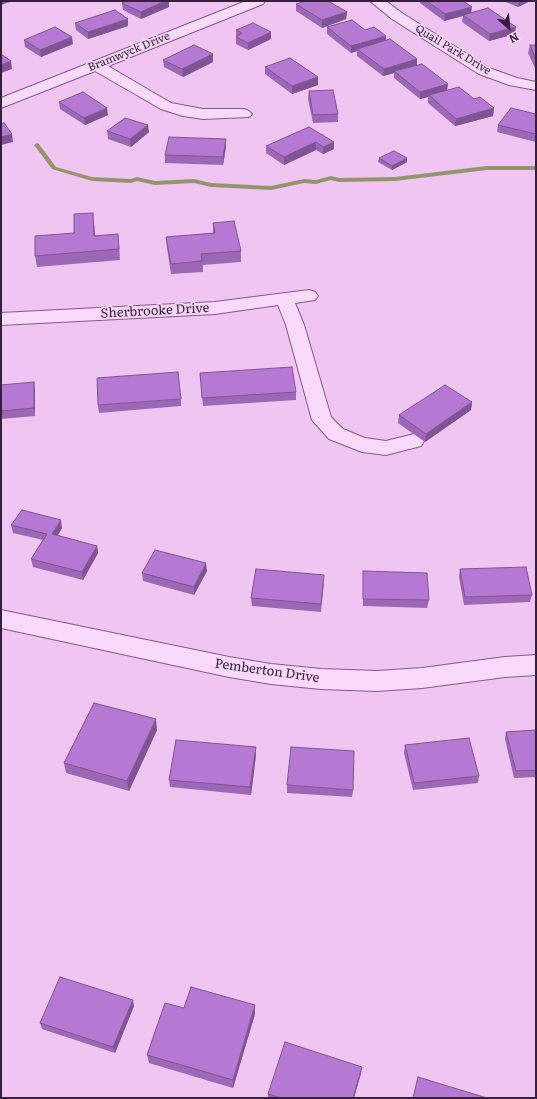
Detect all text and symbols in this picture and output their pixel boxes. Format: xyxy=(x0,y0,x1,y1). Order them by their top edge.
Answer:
north arrow xyxy=(489,8,529,48)
street label: Quail Park Drive xyxy=(413,22,493,78)
text: N xyxy=(507,29,522,48)
street label: Bramwyck Drive xyxy=(86,30,172,74)
street label: Sherbrooke Drive xyxy=(100,300,210,322)
street label: Pemberton Drive xyxy=(214,656,320,686)

